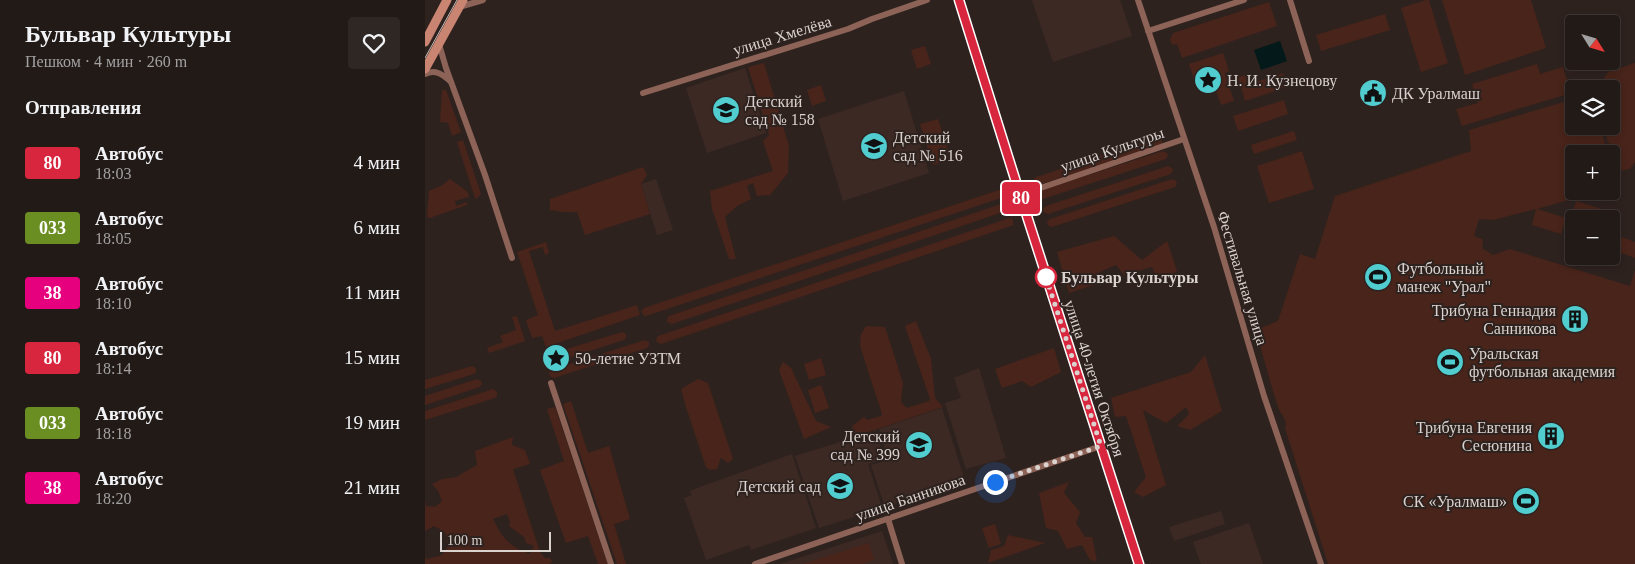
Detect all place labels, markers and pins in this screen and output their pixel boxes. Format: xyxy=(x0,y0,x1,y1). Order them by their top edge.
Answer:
place icon: Н. И. Кузнецову xyxy=(1193,65,1223,95)
place label: Н. И. Кузнецову xyxy=(1227,72,1337,90)
public building icon: ДК Уралмаш xyxy=(1358,78,1388,108)
place label: ДК Уралмаш xyxy=(1392,85,1481,103)
place label: Детский сад № 158 xyxy=(745,93,815,129)
school or university icon: Детский сад № 158 xyxy=(711,95,741,125)
place label: Детский сад № 516 xyxy=(893,129,963,165)
school or university icon: Детский сад № 516 xyxy=(859,131,889,161)
place label: Футбольный манеж "Урал" xyxy=(1397,260,1491,296)
sports icon: Футбольный манеж "Урал" xyxy=(1363,262,1393,292)
marker: Бульвар Культуры xyxy=(1035,266,1057,288)
place label: Бульвар Культуры xyxy=(1061,269,1199,287)
place label: Трибуна Геннадия Санникова xyxy=(1432,302,1557,337)
building icon: Трибуна Геннадия Санникова xyxy=(1560,304,1590,334)
place icon: 50-летие УЗТМ xyxy=(541,343,571,373)
place label: Уральская футбольная академия xyxy=(1469,345,1616,381)
sports icon: Уральская футбольная академия xyxy=(1435,347,1465,377)
place label: 50-летие УЗТМ xyxy=(575,350,681,367)
place label: Трибуна Евгения Сесюнина xyxy=(1416,419,1533,454)
building icon: Трибуна Евгения Сесюнина xyxy=(1536,421,1566,451)
place label: Детский сад № 399 xyxy=(830,428,900,464)
school or university icon: Детский сад № 399 xyxy=(904,430,934,460)
school or university icon: Детский сад xyxy=(825,471,855,501)
place label: Детский сад xyxy=(737,478,821,496)
sports icon: СК «Уралмаш» xyxy=(1511,486,1541,516)
place label: СК «Уралмаш» xyxy=(1403,493,1507,511)

